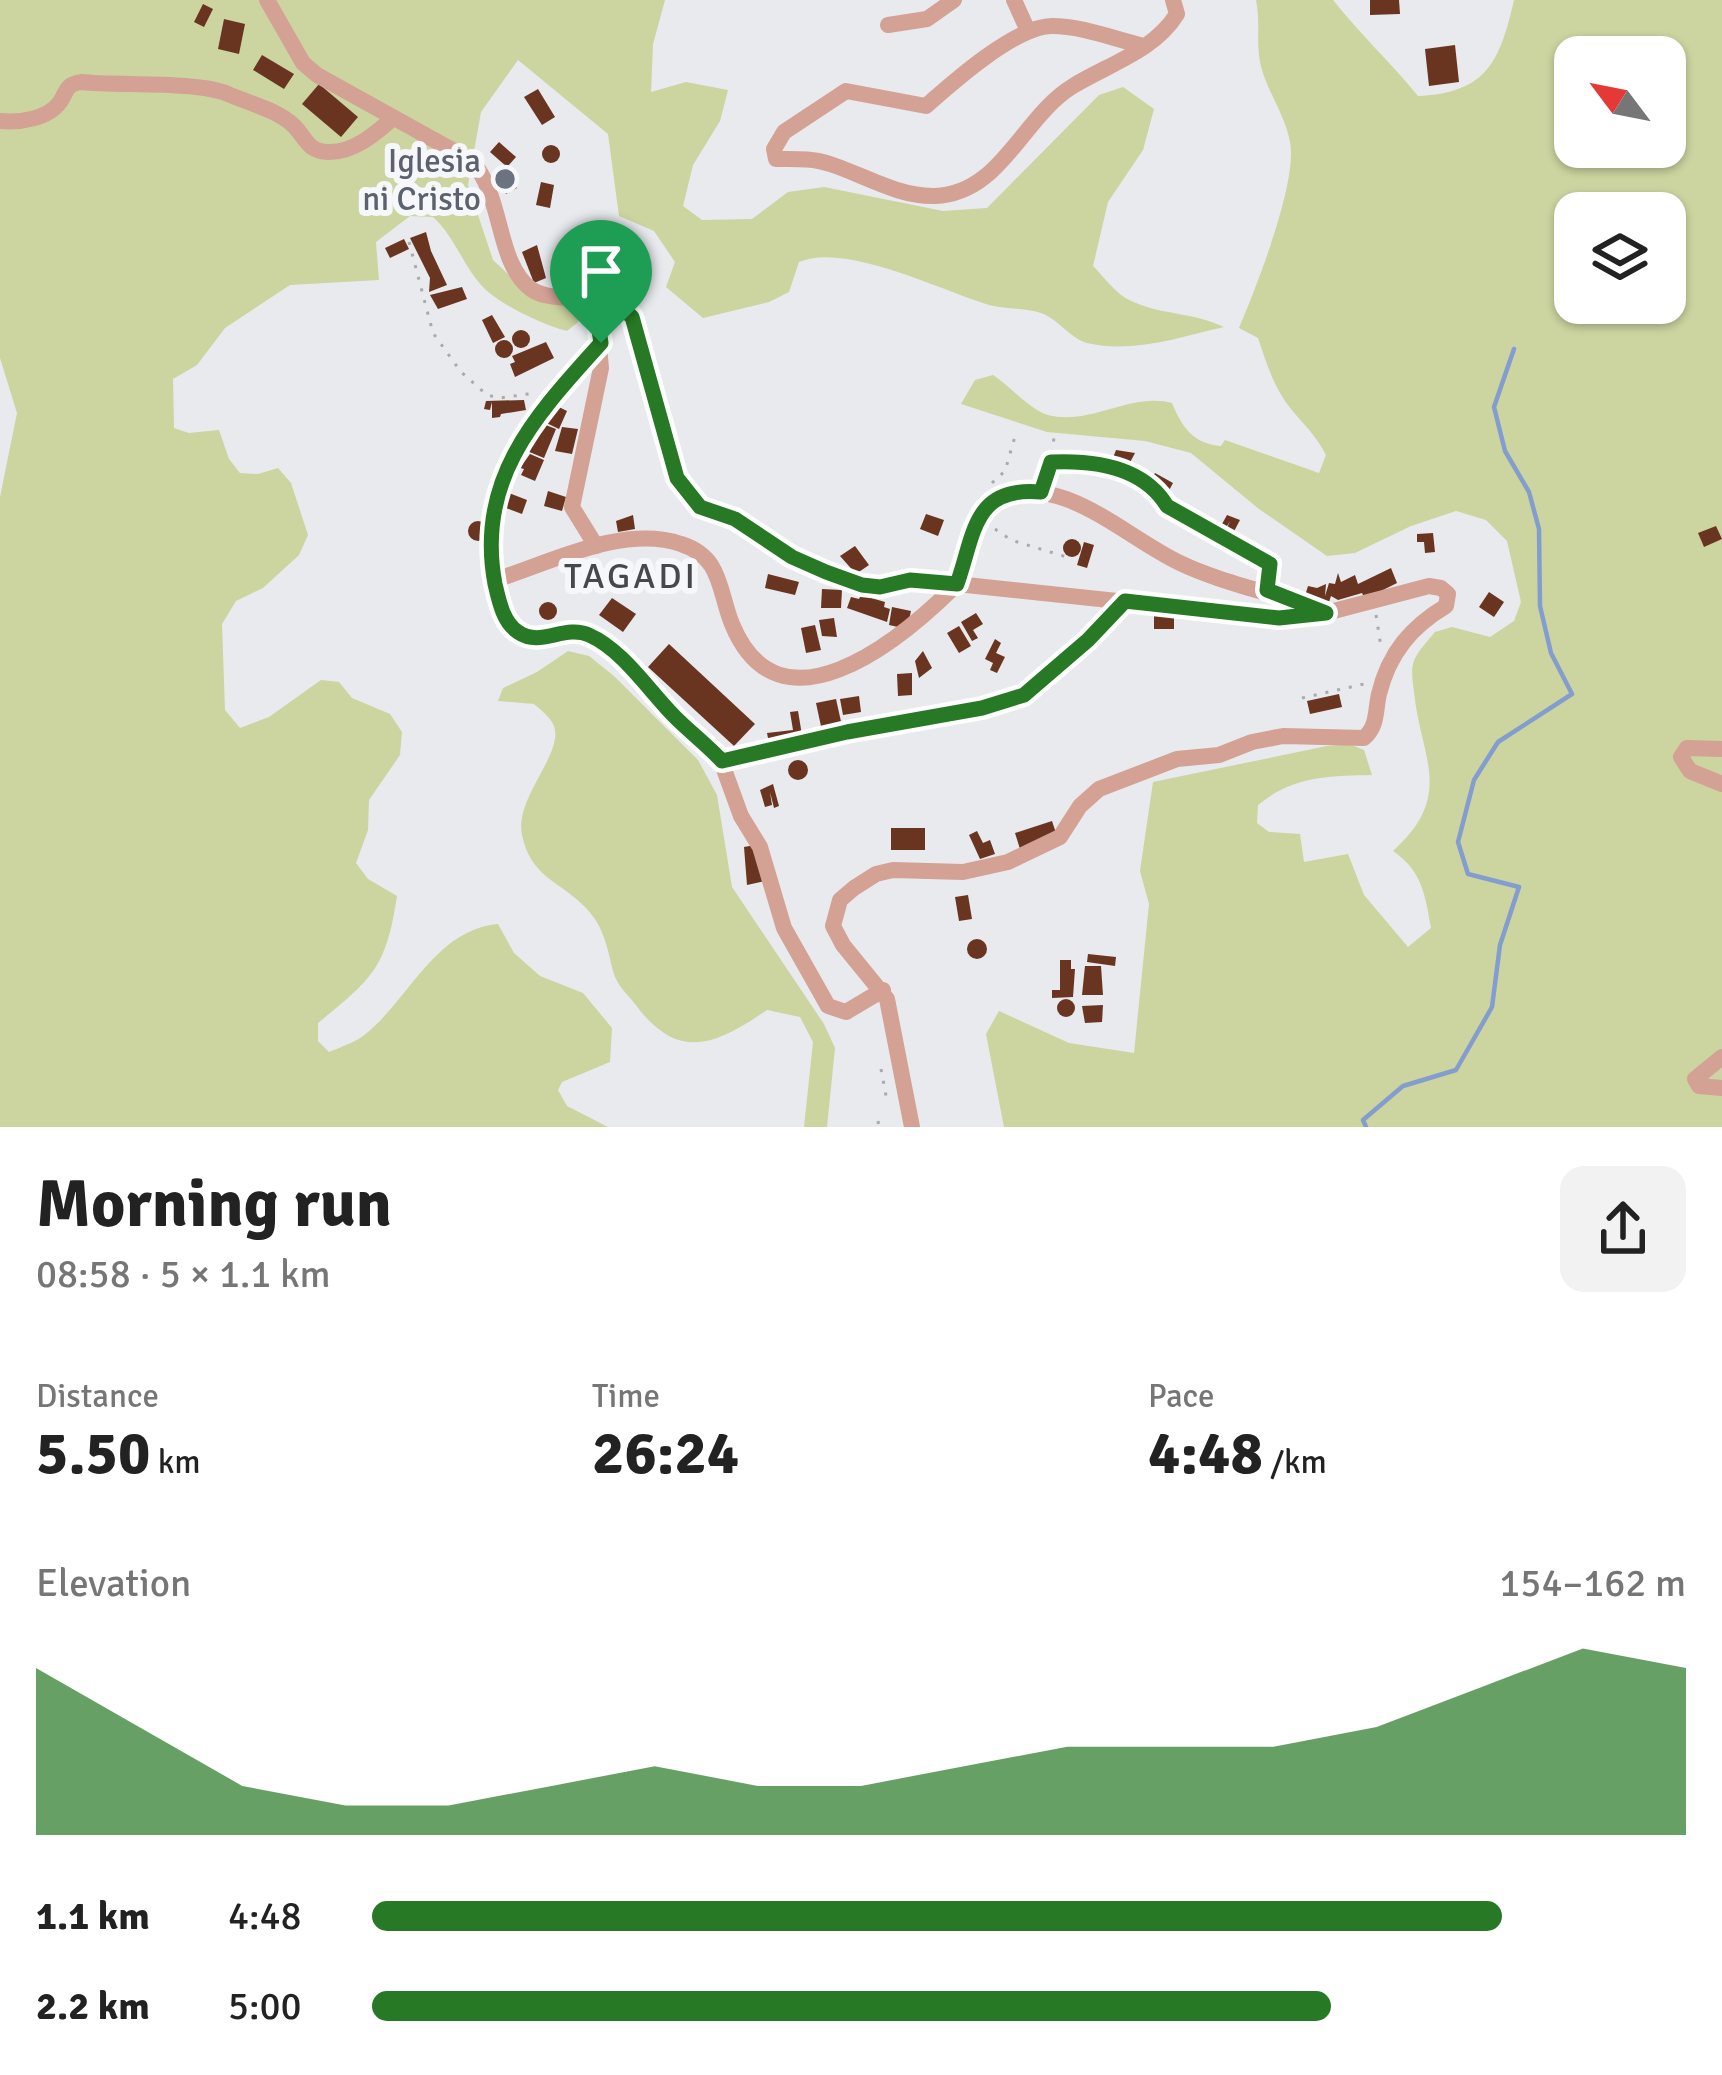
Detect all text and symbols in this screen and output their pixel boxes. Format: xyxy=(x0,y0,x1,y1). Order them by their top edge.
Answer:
north arrow xyxy=(1554,36,1686,168)
map controls xyxy=(1554,36,1686,324)
place label: Iglesia ni Cristo xyxy=(362,141,481,220)
marker: Iglesia ni Cristo xyxy=(492,166,518,192)
button: layers xyxy=(1554,192,1686,324)
pin xyxy=(550,220,652,343)
icon: arrive xyxy=(568,238,634,304)
district label: TAGADI xyxy=(564,554,698,599)
text: Morning run xyxy=(36,1164,392,1245)
button: share xyxy=(1560,1166,1686,1292)
text: 08:58 · 5 × 1.1 km xyxy=(36,1250,331,1298)
text: Distance xyxy=(36,1376,159,1417)
text: Time xyxy=(592,1376,660,1417)
text: Pace xyxy=(1148,1376,1214,1417)
text: 5.50 xyxy=(36,1417,150,1491)
text: 26:24 xyxy=(592,1417,739,1491)
text: 4:48 xyxy=(1148,1417,1263,1491)
text: km xyxy=(150,1442,201,1483)
text: /km xyxy=(1263,1442,1327,1483)
text: Elevation xyxy=(36,1559,191,1607)
text: 154–162 m xyxy=(1499,1559,1686,1607)
text: 1.1 km xyxy=(36,1892,150,1940)
text: 4:48 xyxy=(228,1892,302,1940)
text: 2.2 km xyxy=(36,1982,150,2030)
text: 5:00 xyxy=(228,1982,302,2030)

